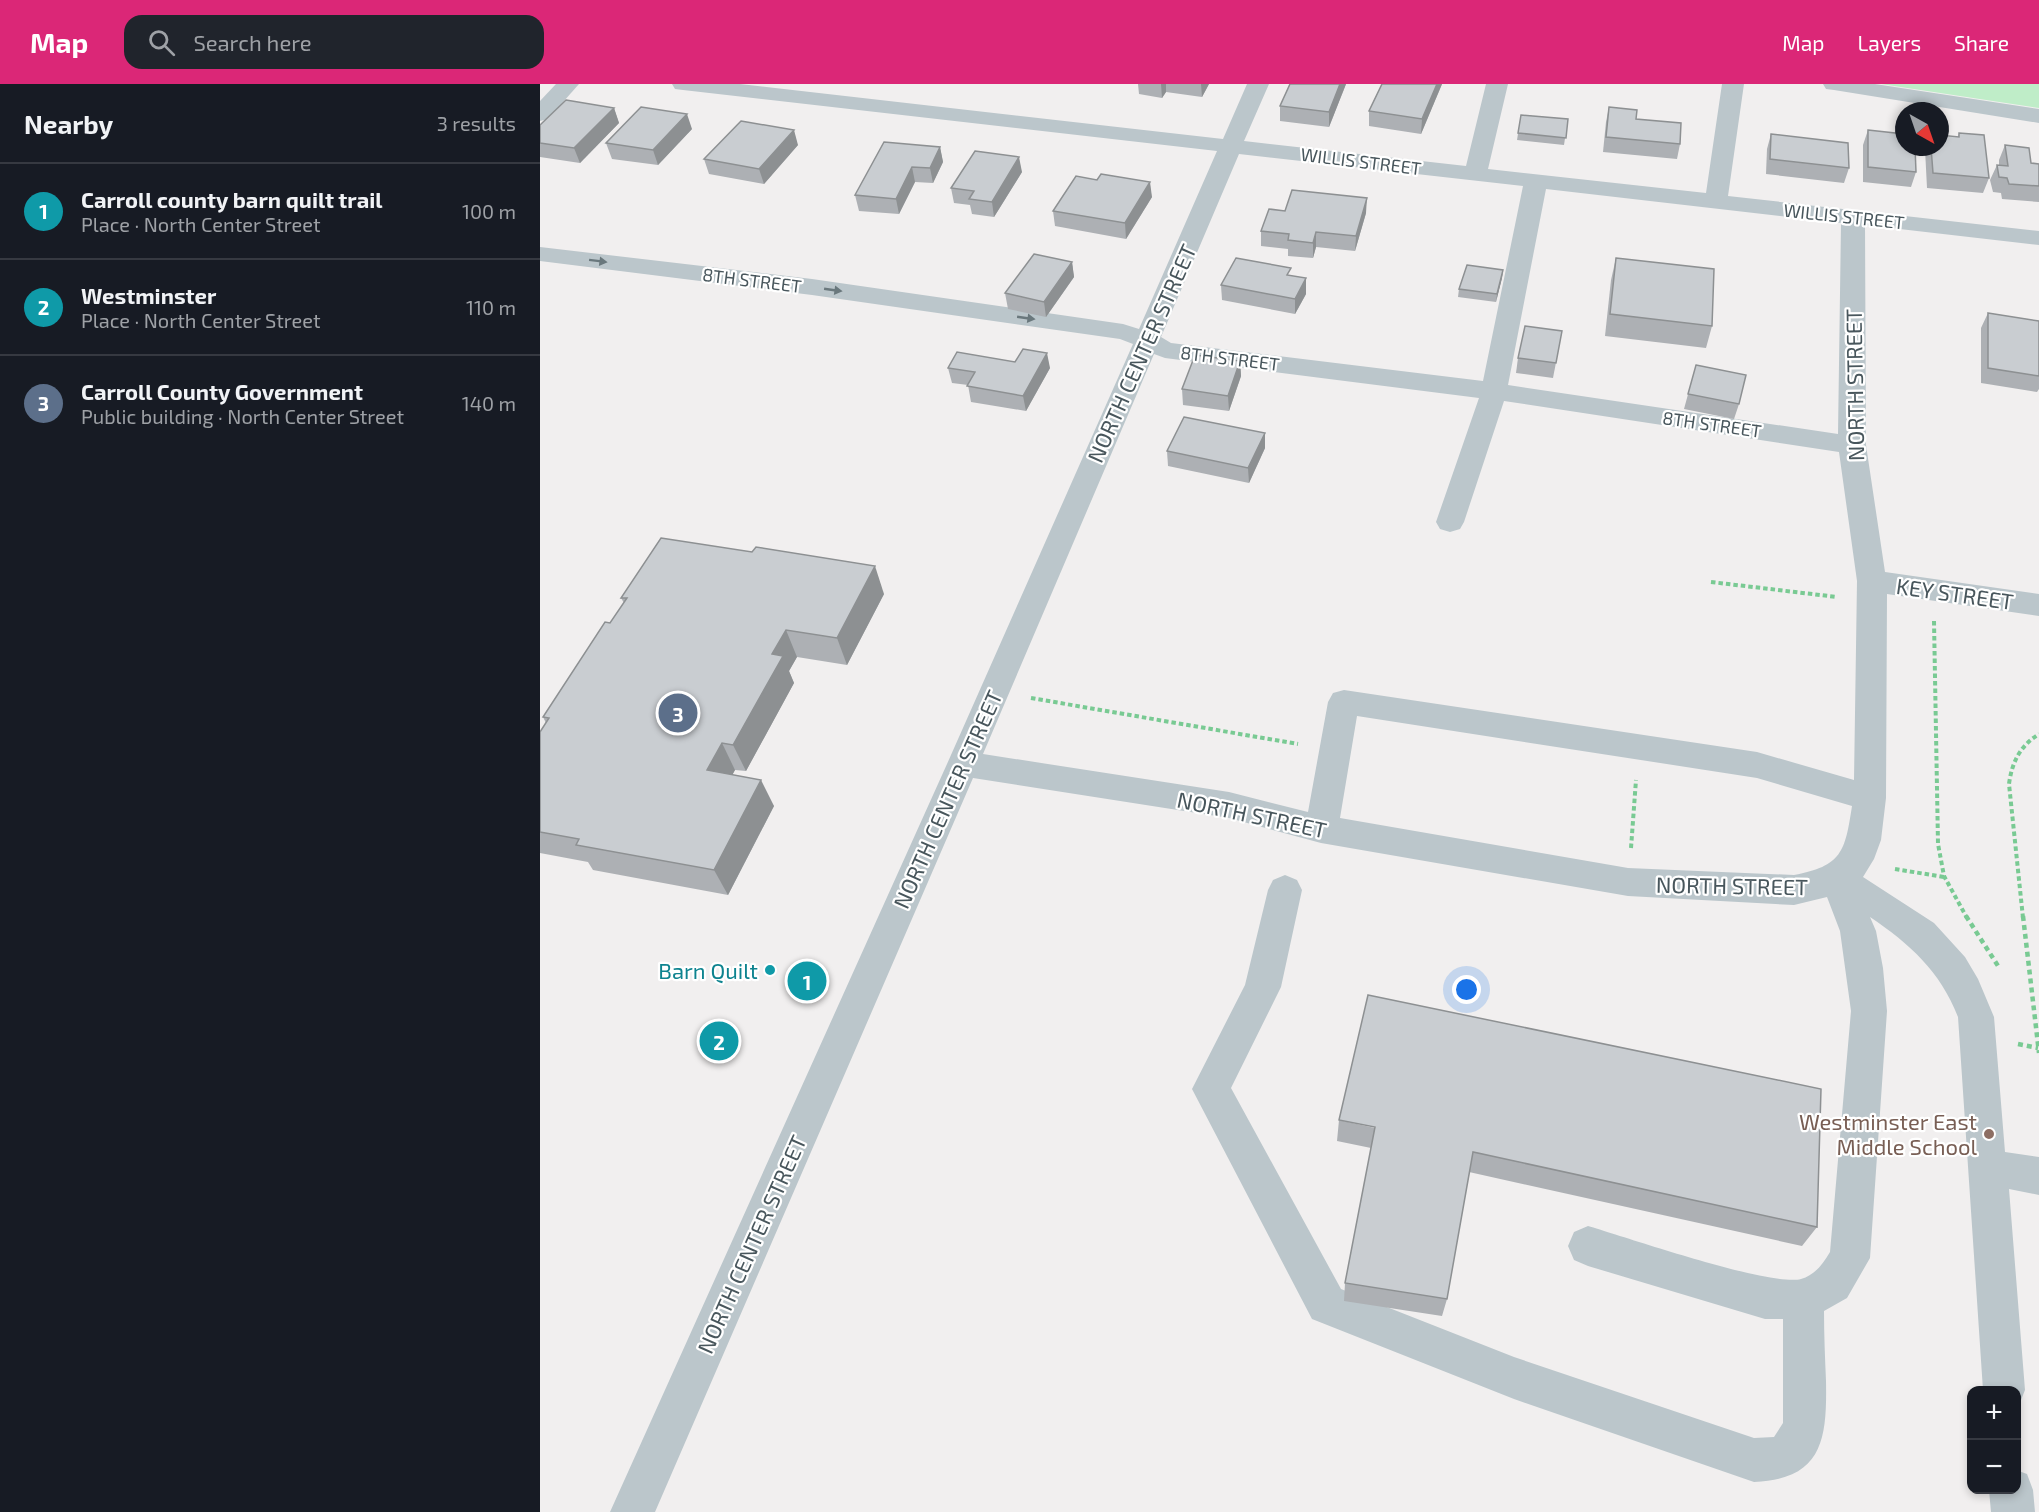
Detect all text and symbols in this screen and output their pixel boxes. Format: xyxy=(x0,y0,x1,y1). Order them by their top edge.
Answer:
search box xyxy=(124,15,544,69)
text: Map xyxy=(30,25,88,59)
icon: search xyxy=(145,26,178,59)
text: Search here xyxy=(193,29,312,55)
text: Map xyxy=(1782,30,1824,55)
text: Layers xyxy=(1857,30,1921,55)
text: Share xyxy=(1954,30,2009,55)
north arrow xyxy=(1895,102,1949,156)
text: Nearby xyxy=(24,108,113,139)
text: 3 results xyxy=(437,111,516,135)
street label: WILLIS STREET xyxy=(1299,143,1423,179)
text: Carroll county barn quilt trail xyxy=(81,186,382,212)
text: 1 xyxy=(39,199,48,223)
text: 100 m xyxy=(462,199,516,223)
street label: WILLIS STREET xyxy=(1782,199,1906,233)
text: Place · North Center Street xyxy=(81,212,321,236)
street label: NORTH CENTER STREET xyxy=(1081,240,1201,466)
one-way arrow xyxy=(589,256,608,266)
street label: 8TH STREET xyxy=(701,263,803,297)
text: Westminster xyxy=(81,282,216,308)
one-way arrow xyxy=(824,286,843,295)
text: 2 xyxy=(38,295,49,319)
text: 110 m xyxy=(466,295,516,319)
text: Place · North Center Street xyxy=(81,308,321,332)
street label: NORTH STREET xyxy=(1840,309,1868,461)
one-way arrow xyxy=(1017,314,1036,323)
street label: 8TH STREET xyxy=(1179,341,1281,375)
text: Carroll County Government xyxy=(81,378,363,404)
text: 3 xyxy=(38,391,49,415)
text: 140 m xyxy=(462,391,516,415)
text: Public building · North Center Street xyxy=(81,404,404,428)
street label: 8TH STREET xyxy=(1661,406,1763,442)
street label: KEY STREET xyxy=(1895,572,2016,614)
street label: NORTH CENTER STREET xyxy=(887,686,1007,912)
pin: 3 xyxy=(658,690,698,736)
street label: NORTH STREET xyxy=(1175,785,1329,843)
street label: NORTH STREET xyxy=(1656,871,1808,899)
place label: Barn Quilt xyxy=(658,957,758,984)
pin: 1 xyxy=(788,958,826,1004)
marker: Barn Quilt xyxy=(763,963,777,977)
your location xyxy=(1452,975,1481,1004)
pin: 2 xyxy=(700,1018,738,1064)
place label: Westminster East Middle School xyxy=(1799,1108,1977,1159)
marker: Westminster East Middle School xyxy=(1982,1127,1996,1141)
street label: NORTH CENTER STREET xyxy=(691,1131,811,1357)
map controls xyxy=(1967,1386,2021,1494)
button: + xyxy=(1967,1386,2021,1440)
button: − xyxy=(1967,1440,2021,1494)

